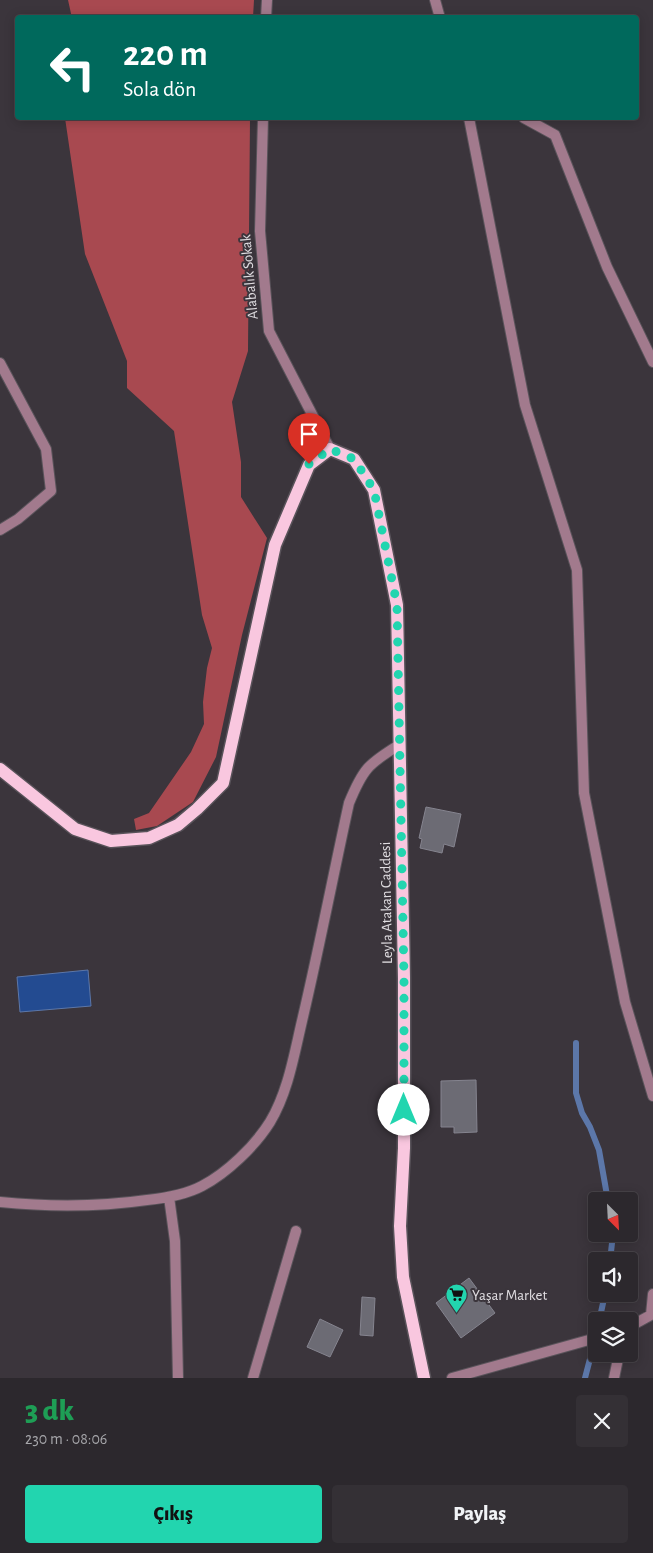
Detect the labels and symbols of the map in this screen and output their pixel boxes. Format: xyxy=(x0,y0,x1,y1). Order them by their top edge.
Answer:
street label: Alabalık Sokak xyxy=(238,234,261,320)
pin xyxy=(288,413,330,464)
street label: Leyla Atakan Caddesi xyxy=(378,842,395,964)
position arrow xyxy=(377,1083,429,1135)
north arrow xyxy=(588,1192,638,1242)
supermarket icon: Yaşar Market xyxy=(444,1283,468,1314)
place label: Yaşar Market xyxy=(472,1288,547,1303)

